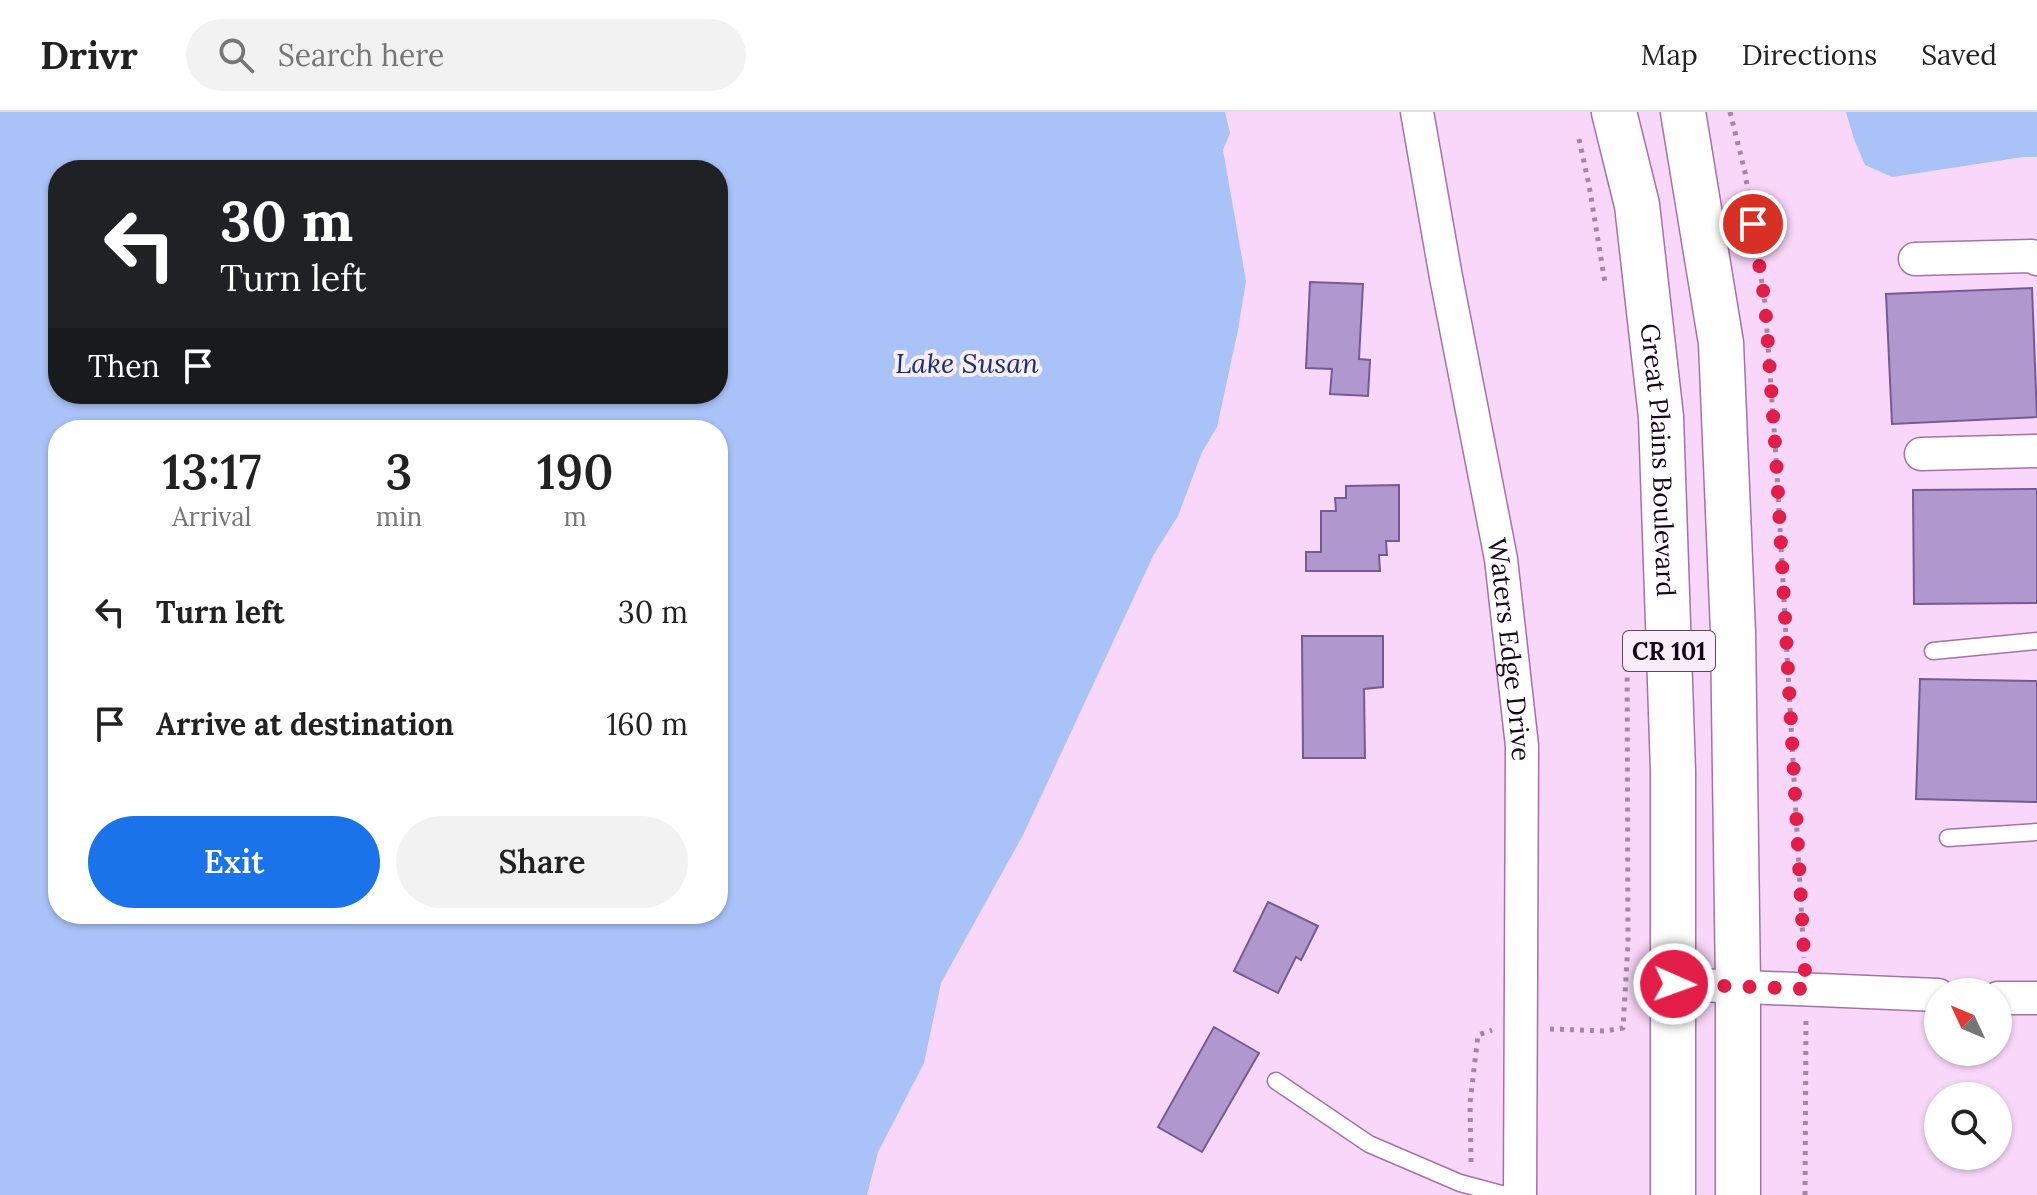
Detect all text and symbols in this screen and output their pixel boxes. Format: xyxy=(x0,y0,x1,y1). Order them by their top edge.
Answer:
search box xyxy=(186,19,746,91)
text: Drivr xyxy=(40,31,138,79)
icon: search xyxy=(214,33,258,77)
text: Search here xyxy=(278,36,444,74)
text: Map xyxy=(1641,37,1698,73)
text: Directions xyxy=(1742,37,1877,73)
text: Saved xyxy=(1921,37,1997,73)
text: 30 m xyxy=(220,185,353,256)
pin xyxy=(1719,190,1787,258)
icon: left xyxy=(88,192,192,296)
icon: arrive xyxy=(1731,202,1775,246)
text: Turn left xyxy=(220,255,367,301)
street label: Great Plains Boulevard xyxy=(1634,322,1684,597)
icon: arrive xyxy=(176,344,220,388)
water label: Lake Susan xyxy=(895,345,1039,381)
text: Then xyxy=(88,347,160,385)
text: 13:17 xyxy=(163,441,261,502)
text: 3 xyxy=(386,441,412,502)
text: 190 xyxy=(537,441,614,502)
text: Arrival xyxy=(172,500,252,533)
text: min xyxy=(376,500,422,533)
text: m xyxy=(563,500,587,533)
street label: Waters Edge Drive xyxy=(1481,535,1539,761)
icon: left xyxy=(88,590,132,634)
text: Turn left xyxy=(156,593,284,631)
text: 30 m xyxy=(618,593,688,631)
road number: CR 101 xyxy=(1623,631,1715,671)
icon: arrive xyxy=(88,702,132,746)
text: Arrive at destination xyxy=(156,705,454,743)
text: 160 m xyxy=(606,705,688,743)
button: Exit xyxy=(88,816,380,908)
button: Share xyxy=(396,816,688,908)
position arrow xyxy=(1632,942,1716,1026)
north arrow xyxy=(1924,978,2012,1066)
map controls xyxy=(1924,978,2012,1170)
button: search xyxy=(1924,1082,2012,1170)

